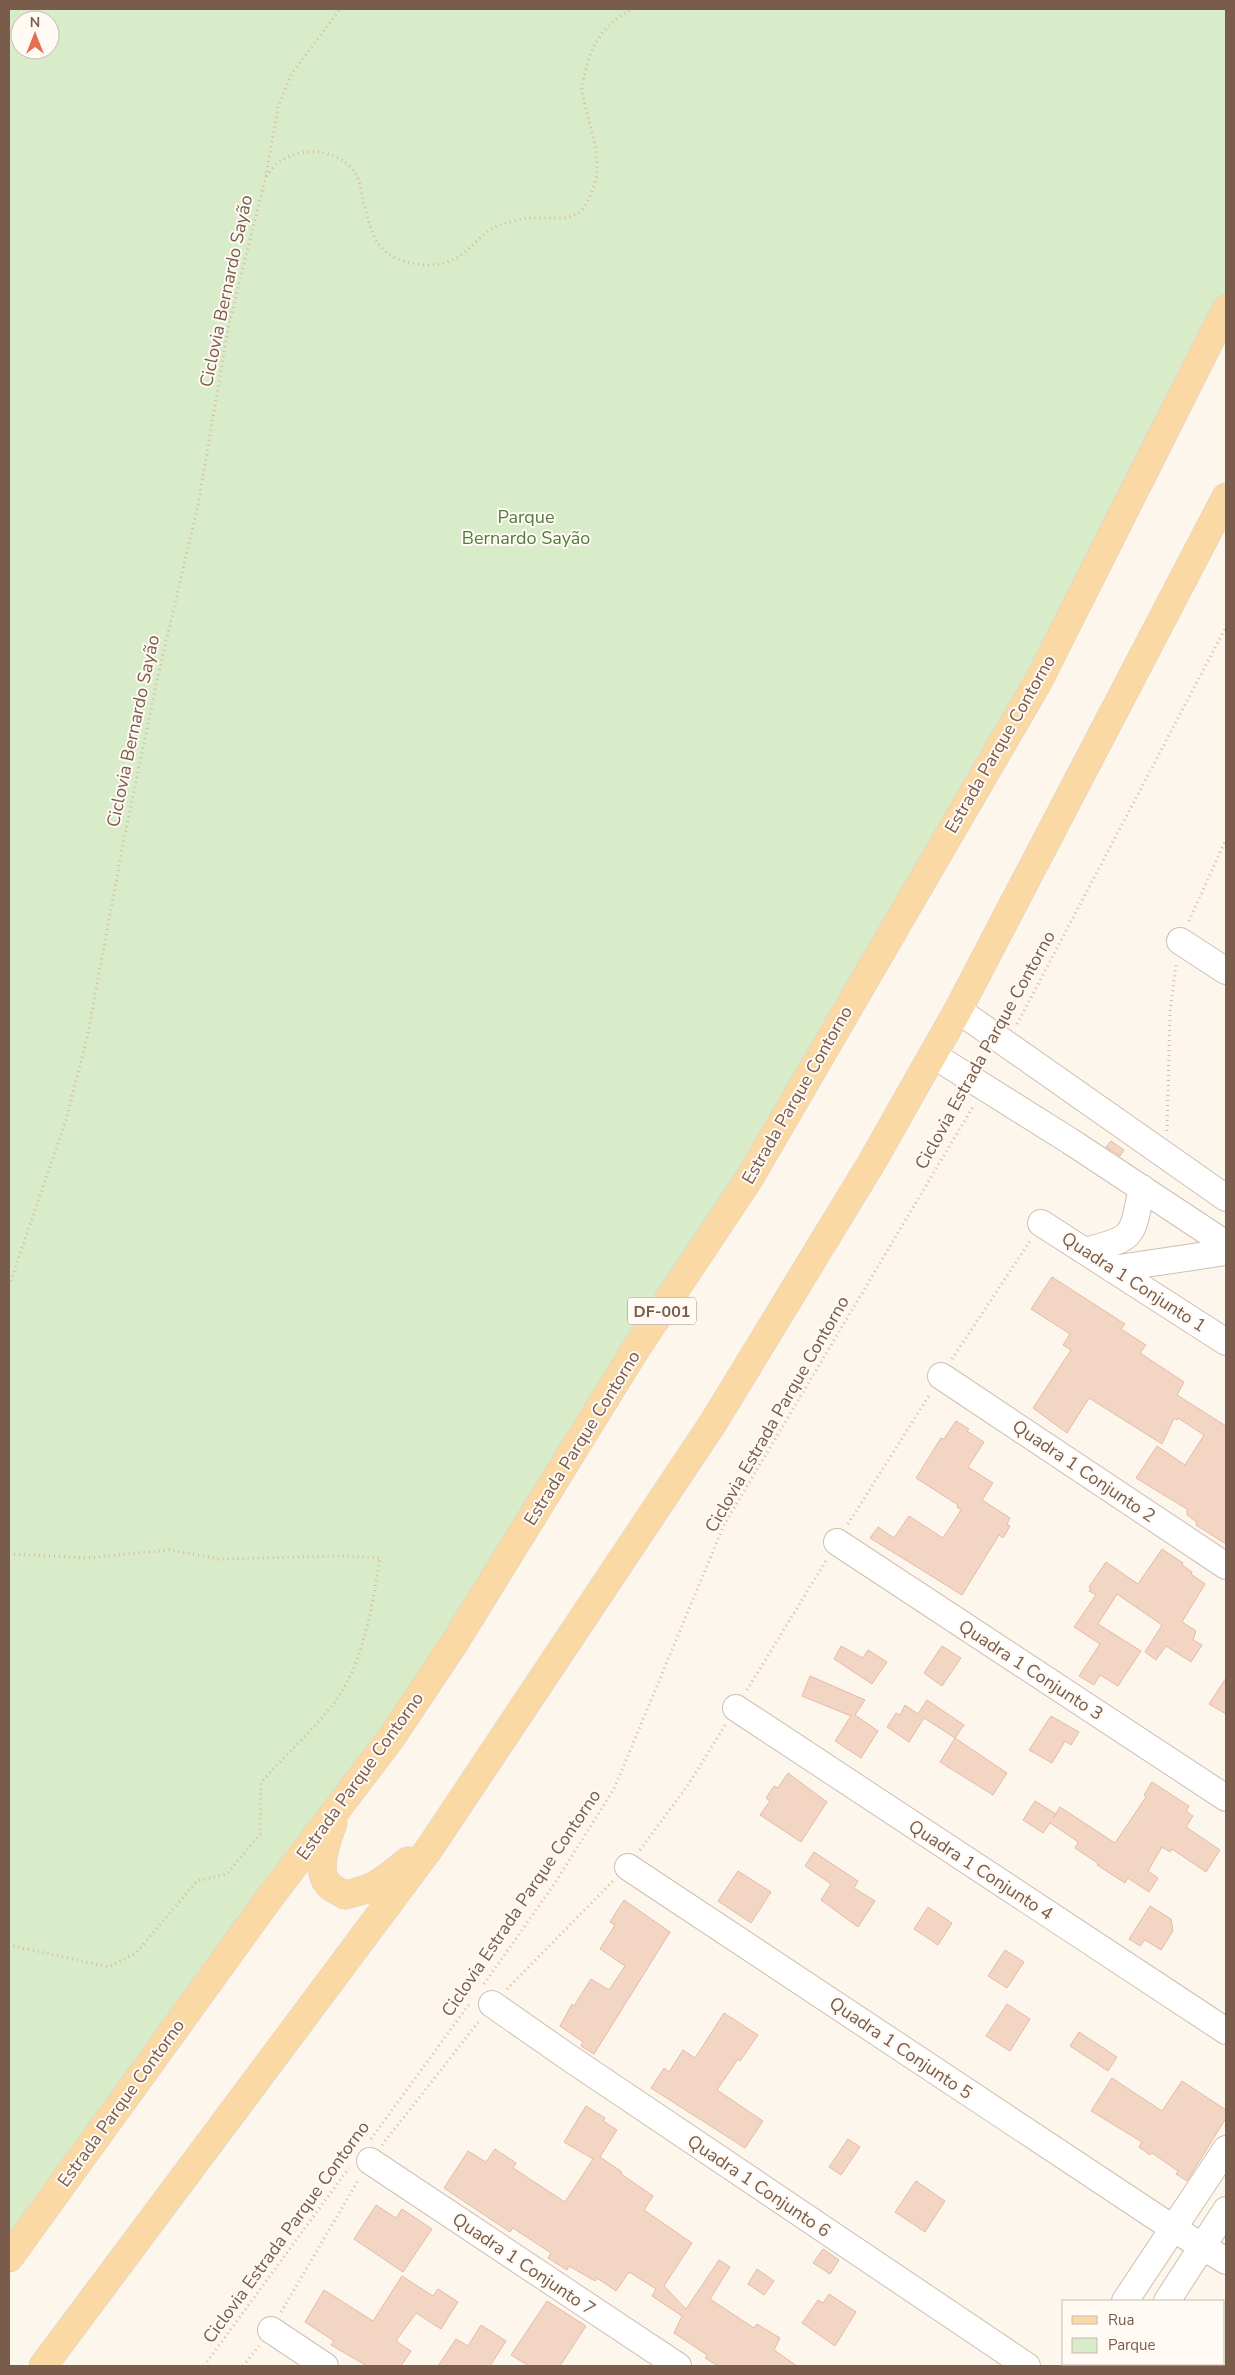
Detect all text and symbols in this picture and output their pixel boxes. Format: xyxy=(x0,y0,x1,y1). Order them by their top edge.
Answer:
north arrow xyxy=(10,10,60,60)
text: N xyxy=(30,13,40,32)
street label: Ciclovia Bernardo Sayão xyxy=(194,193,258,389)
park label: Parque Bernardo Sayão xyxy=(462,505,590,550)
street label: Ciclovia Bernardo Sayão xyxy=(101,633,165,829)
street label: Estrada Parque Contorno xyxy=(939,651,1061,837)
street label: Ciclovia Estrada Parque Contorno xyxy=(909,926,1061,1174)
street label: Estrada Parque Contorno xyxy=(736,1002,858,1188)
street label: Quadra 1 Conjunto 1 xyxy=(1057,1226,1211,1338)
street label: Ciclovia Estrada Parque Contorno xyxy=(699,1291,855,1537)
road number: DF-001 xyxy=(628,1298,696,1324)
street label: Estrada Parque Contorno xyxy=(518,1346,646,1530)
street label: Quadra 1 Conjunto 2 xyxy=(1008,1414,1160,1528)
street label: Quadra 1 Conjunto 3 xyxy=(954,1614,1108,1726)
street label: Estrada Parque Contorno xyxy=(291,1687,429,1865)
street label: Ciclovia Estrada Parque Contorno xyxy=(436,1785,606,2021)
street label: Quadra 1 Conjunto 4 xyxy=(904,1814,1058,1926)
street label: Quadra 1 Conjunto 5 xyxy=(825,1991,977,2105)
street label: Estrada Parque Contorno xyxy=(52,2014,190,2192)
street label: Ciclovia Estrada Parque Contorno xyxy=(197,2116,375,2348)
street label: Quadra 1 Conjunto 6 xyxy=(683,2129,835,2243)
street label: Quadra 1 Conjunto 7 xyxy=(448,2207,600,2321)
legend xyxy=(1062,2300,1225,2365)
text: Rua xyxy=(1108,2310,1134,2330)
text: Parque xyxy=(1108,2335,1156,2355)

